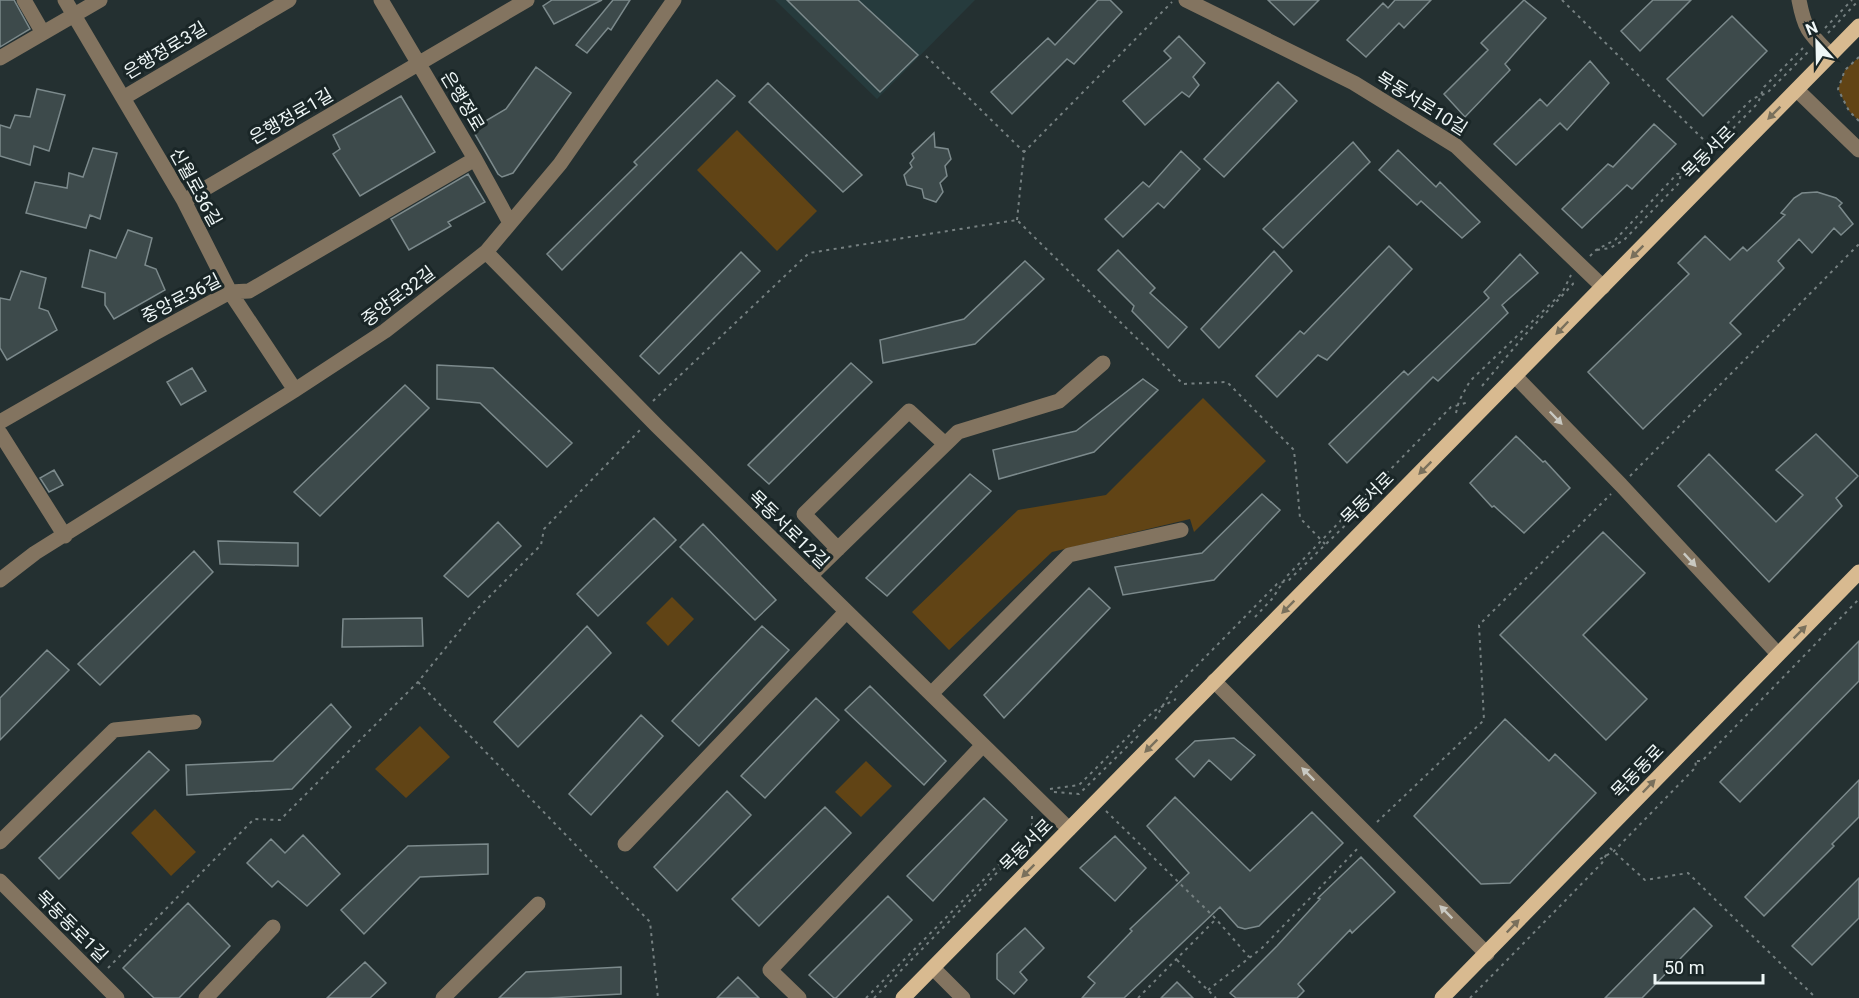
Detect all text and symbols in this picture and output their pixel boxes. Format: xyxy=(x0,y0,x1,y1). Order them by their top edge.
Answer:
north arrow xyxy=(1787,12,1847,72)
street label: 은행정로3길 xyxy=(120,17,210,83)
text: N xyxy=(1803,18,1820,39)
street label: 은행정로 xyxy=(437,67,489,135)
street label: 목동서로10길 xyxy=(1373,67,1471,139)
street label: 은행정로1길 xyxy=(246,84,336,148)
one-way arrow xyxy=(1767,105,1781,119)
street label: 목동서로 xyxy=(1677,121,1739,183)
street label: 신월로36길 xyxy=(166,144,226,230)
one-way arrow xyxy=(1630,244,1644,259)
street label: 중앙로32길 xyxy=(357,262,439,330)
street label: 중앙로36길 xyxy=(138,269,224,327)
one-way arrow xyxy=(1555,321,1569,335)
one-way arrow xyxy=(1548,411,1562,425)
one-way arrow xyxy=(1418,460,1432,475)
street label: 목동서로 xyxy=(1336,467,1398,529)
street label: 목동서로12길 xyxy=(745,486,833,572)
one-way arrow xyxy=(1683,552,1697,567)
one-way arrow xyxy=(1281,599,1295,614)
one-way arrow xyxy=(1793,625,1807,640)
one-way arrow xyxy=(1145,738,1159,752)
street label: 목동동로 xyxy=(1606,740,1668,802)
one-way arrow xyxy=(1301,768,1315,782)
one-way arrow xyxy=(1641,780,1655,794)
street label: 목동서로 xyxy=(995,814,1057,876)
one-way arrow xyxy=(1021,864,1035,879)
street label: 목동동로1길 xyxy=(32,886,112,966)
one-way arrow xyxy=(1439,906,1453,920)
one-way arrow xyxy=(1506,919,1520,934)
scale bar xyxy=(1655,947,1763,985)
text: 50 m xyxy=(1664,957,1704,978)

